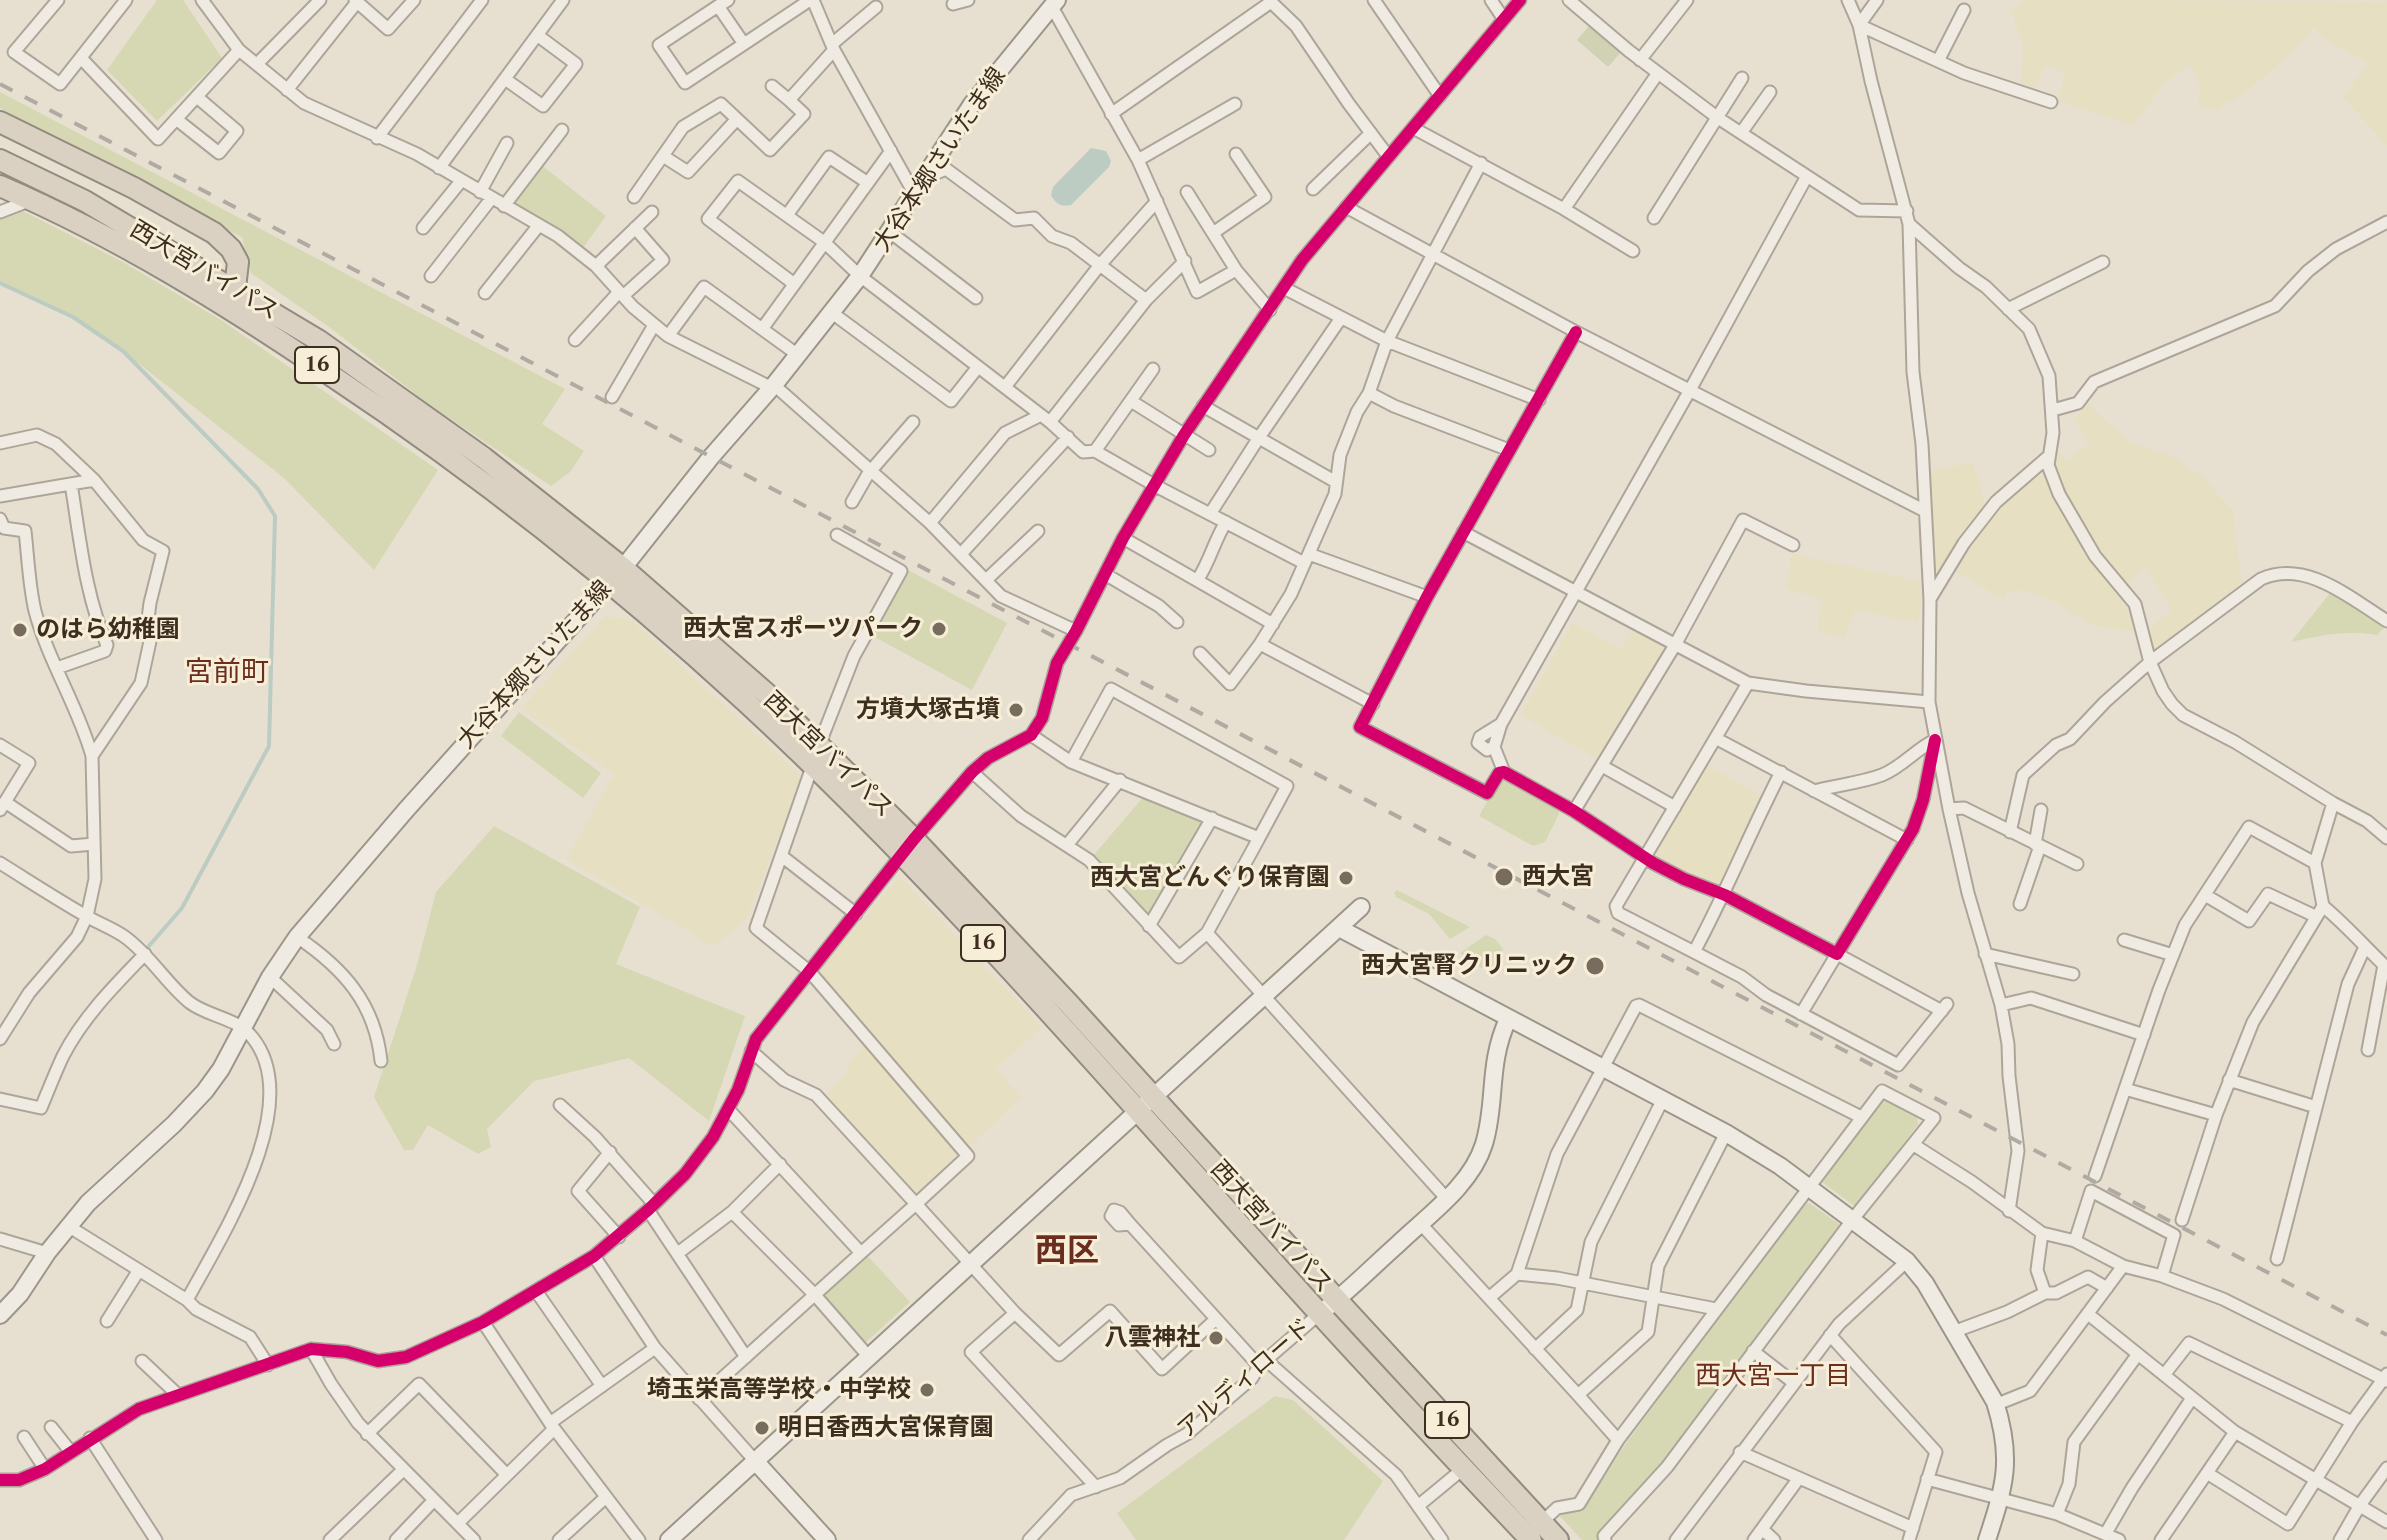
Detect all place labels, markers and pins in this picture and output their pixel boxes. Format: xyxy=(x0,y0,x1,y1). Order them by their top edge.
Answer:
place label: 西大宮スポーツパーク xyxy=(683,615,923,643)
place label: のはら幼稚園 xyxy=(36,616,180,644)
marker: 西大宮スポーツパーク xyxy=(930,620,948,638)
marker: のはら幼稚園 xyxy=(11,621,29,639)
place label: 方墳大塚古墳 xyxy=(856,696,1000,724)
marker: 方墳大塚古墳 xyxy=(1007,701,1025,719)
place label: 西大宮 xyxy=(1522,863,1594,891)
place label: 西大宮どんぐり保育園 xyxy=(1090,864,1330,892)
marker: 西大宮 xyxy=(1493,866,1515,888)
marker: 西大宮どんぐり保育園 xyxy=(1337,869,1355,887)
place label: 西大宮腎クリニック xyxy=(1361,952,1577,980)
marker: 西大宮腎クリニック xyxy=(1584,955,1606,977)
place label: 八雲神社 xyxy=(1104,1324,1200,1352)
marker: 八雲神社 xyxy=(1207,1329,1225,1347)
place label: 埼玉栄高等学校・中学校 xyxy=(647,1376,911,1404)
marker: 埼玉栄高等学校・中学校 xyxy=(918,1381,936,1399)
place label: 明日香西大宮保育園 xyxy=(778,1414,994,1442)
marker: 明日香西大宮保育園 xyxy=(753,1419,771,1437)

